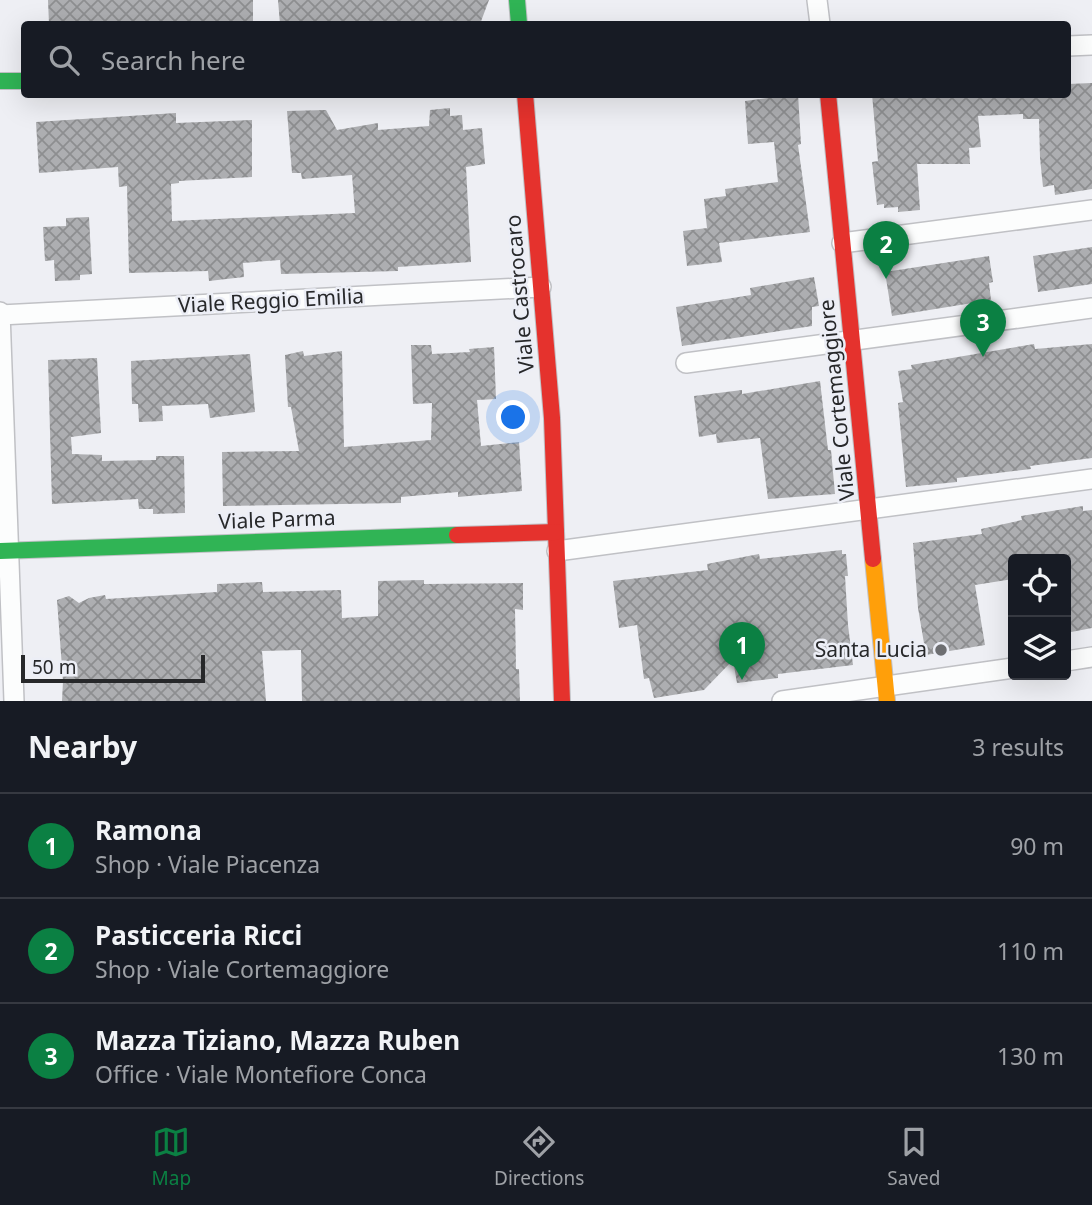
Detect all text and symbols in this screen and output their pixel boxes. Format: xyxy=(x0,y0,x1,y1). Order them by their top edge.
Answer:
search box xyxy=(21,21,1071,98)
icon: search xyxy=(45,41,83,79)
text: Search here xyxy=(101,42,246,78)
street label: Viale Castrocaro xyxy=(498,214,540,375)
pin: 2 xyxy=(863,221,909,279)
street label: Viale Reggio Emilia xyxy=(177,281,365,319)
street label: Viale Cortemaggiore xyxy=(812,298,860,502)
pin: 3 xyxy=(960,299,1006,357)
your location xyxy=(496,400,530,434)
street label: Viale Parma xyxy=(218,503,336,535)
map controls xyxy=(1008,554,1071,680)
button: locate xyxy=(1008,554,1071,617)
button: layers xyxy=(1008,617,1071,680)
pin: 1 xyxy=(719,622,765,680)
place label: Santa Lucia xyxy=(815,635,927,663)
marker: Santa Lucia xyxy=(933,642,949,658)
scale bar xyxy=(21,652,205,684)
text: 50 m xyxy=(32,654,76,680)
text: Nearby xyxy=(28,726,137,767)
text: 3 results xyxy=(972,731,1064,763)
text: Ramona xyxy=(95,812,202,848)
text: 1 xyxy=(44,830,58,862)
text: 90 m xyxy=(1010,830,1064,862)
text: Shop · Viale Piacenza xyxy=(95,848,320,880)
text: Pasticceria Ricci xyxy=(95,917,302,953)
text: 2 xyxy=(44,935,58,967)
text: 110 m xyxy=(997,935,1064,967)
text: Shop · Viale Cortemaggiore xyxy=(95,953,389,985)
text: Mazza Tiziano, Mazza Ruben xyxy=(95,1022,460,1058)
text: 3 xyxy=(44,1040,58,1072)
text: 130 m xyxy=(997,1040,1064,1072)
text: Office · Viale Montefiore Conca xyxy=(95,1058,427,1090)
tab: Map xyxy=(152,1123,191,1191)
tab: Directions xyxy=(494,1123,584,1191)
tab: Saved xyxy=(887,1123,940,1191)

